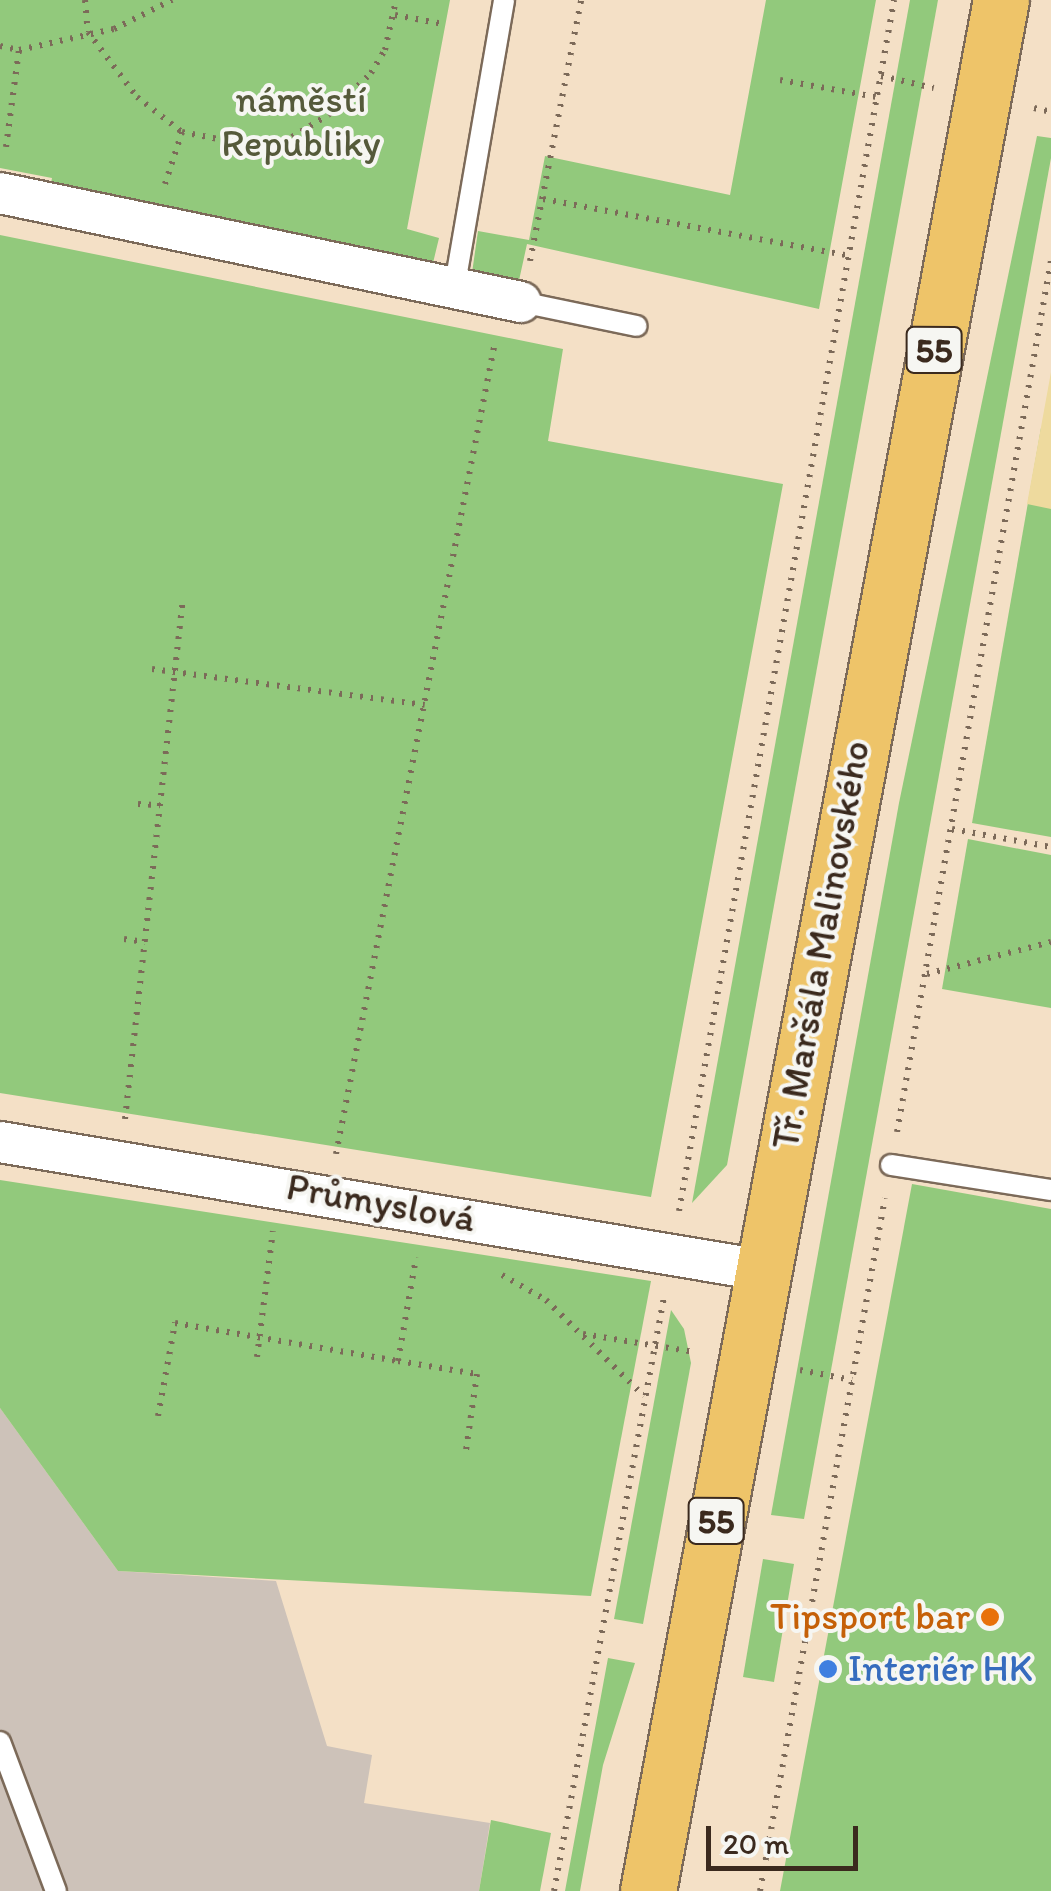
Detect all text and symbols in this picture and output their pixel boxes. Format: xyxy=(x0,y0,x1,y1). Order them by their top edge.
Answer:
park label: náměstí Republiky xyxy=(221,77,381,166)
road number: 55 xyxy=(904,320,964,380)
street label: Tř. Maršála Malinovského xyxy=(763,738,879,1152)
street label: Průmyslová xyxy=(283,1164,479,1242)
road number: 55 xyxy=(686,1491,746,1551)
place label: Tipsport bar xyxy=(771,1594,970,1640)
marker: Tipsport bar xyxy=(979,1606,1001,1628)
place label: Interiér HK xyxy=(848,1646,1033,1692)
marker: Interiér HK xyxy=(817,1658,839,1680)
scale bar xyxy=(711,1806,864,1868)
text: 20 m xyxy=(723,1825,789,1862)

